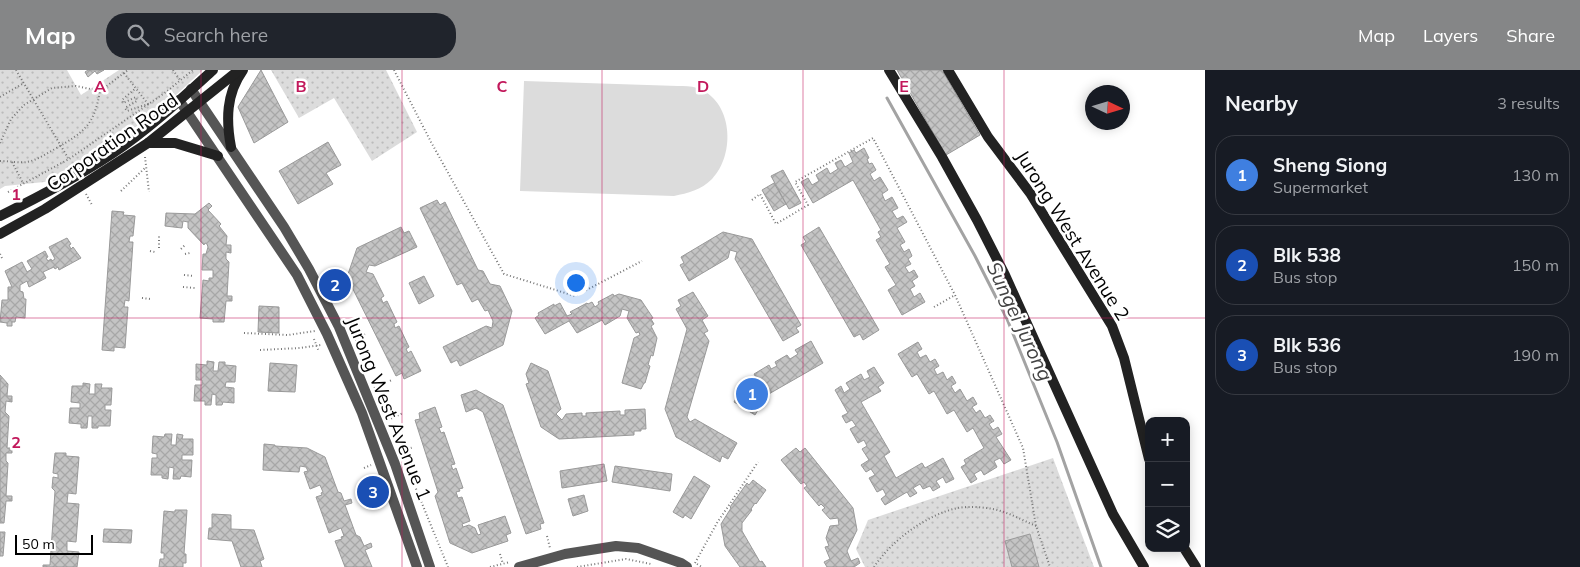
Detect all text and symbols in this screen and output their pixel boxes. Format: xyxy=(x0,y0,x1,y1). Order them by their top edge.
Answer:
search box xyxy=(106,13,456,58)
text: Map xyxy=(25,20,76,50)
icon: search xyxy=(124,21,152,49)
text: Search here xyxy=(164,23,268,47)
text: Map xyxy=(1358,24,1395,47)
text: Layers xyxy=(1423,24,1478,47)
text: Share xyxy=(1506,24,1555,47)
text: A xyxy=(94,76,106,96)
text: B xyxy=(295,76,307,96)
text: C xyxy=(497,76,508,96)
text: D xyxy=(697,76,709,96)
text: E xyxy=(899,76,909,96)
north arrow xyxy=(1085,85,1130,130)
street label: Corporation Road xyxy=(42,88,182,196)
text: Nearby xyxy=(1225,90,1298,116)
text: 3 results xyxy=(1497,93,1560,113)
street label: Jurong West Avenue 2 xyxy=(1011,145,1135,325)
text: Sheng Siong xyxy=(1273,153,1387,177)
text: 1 xyxy=(1237,165,1247,185)
text: 130 m xyxy=(1512,165,1559,185)
text: Supermarket xyxy=(1273,177,1368,197)
text: 1 xyxy=(11,184,21,204)
text: Blk 538 xyxy=(1273,243,1341,267)
text: 2 xyxy=(1237,255,1247,275)
text: 150 m xyxy=(1512,255,1559,275)
water label: Sungei Jurong xyxy=(981,257,1059,385)
pin: 2 xyxy=(319,266,351,304)
text: Bus stop xyxy=(1273,267,1337,287)
your location xyxy=(563,270,589,296)
street label: Jurong West Avenue 1 xyxy=(341,313,437,503)
text: Blk 536 xyxy=(1273,333,1341,357)
text: 3 xyxy=(1237,345,1247,365)
text: 190 m xyxy=(1512,345,1559,365)
text: Bus stop xyxy=(1273,357,1337,377)
pin: 1 xyxy=(736,375,768,413)
map controls xyxy=(1145,417,1190,552)
button: + xyxy=(1145,417,1190,462)
text: 2 xyxy=(11,432,21,452)
button: − xyxy=(1145,462,1190,507)
pin: 3 xyxy=(357,473,389,511)
button: layers xyxy=(1145,507,1190,552)
scale bar xyxy=(15,532,92,555)
text: 50 m xyxy=(22,535,55,553)

